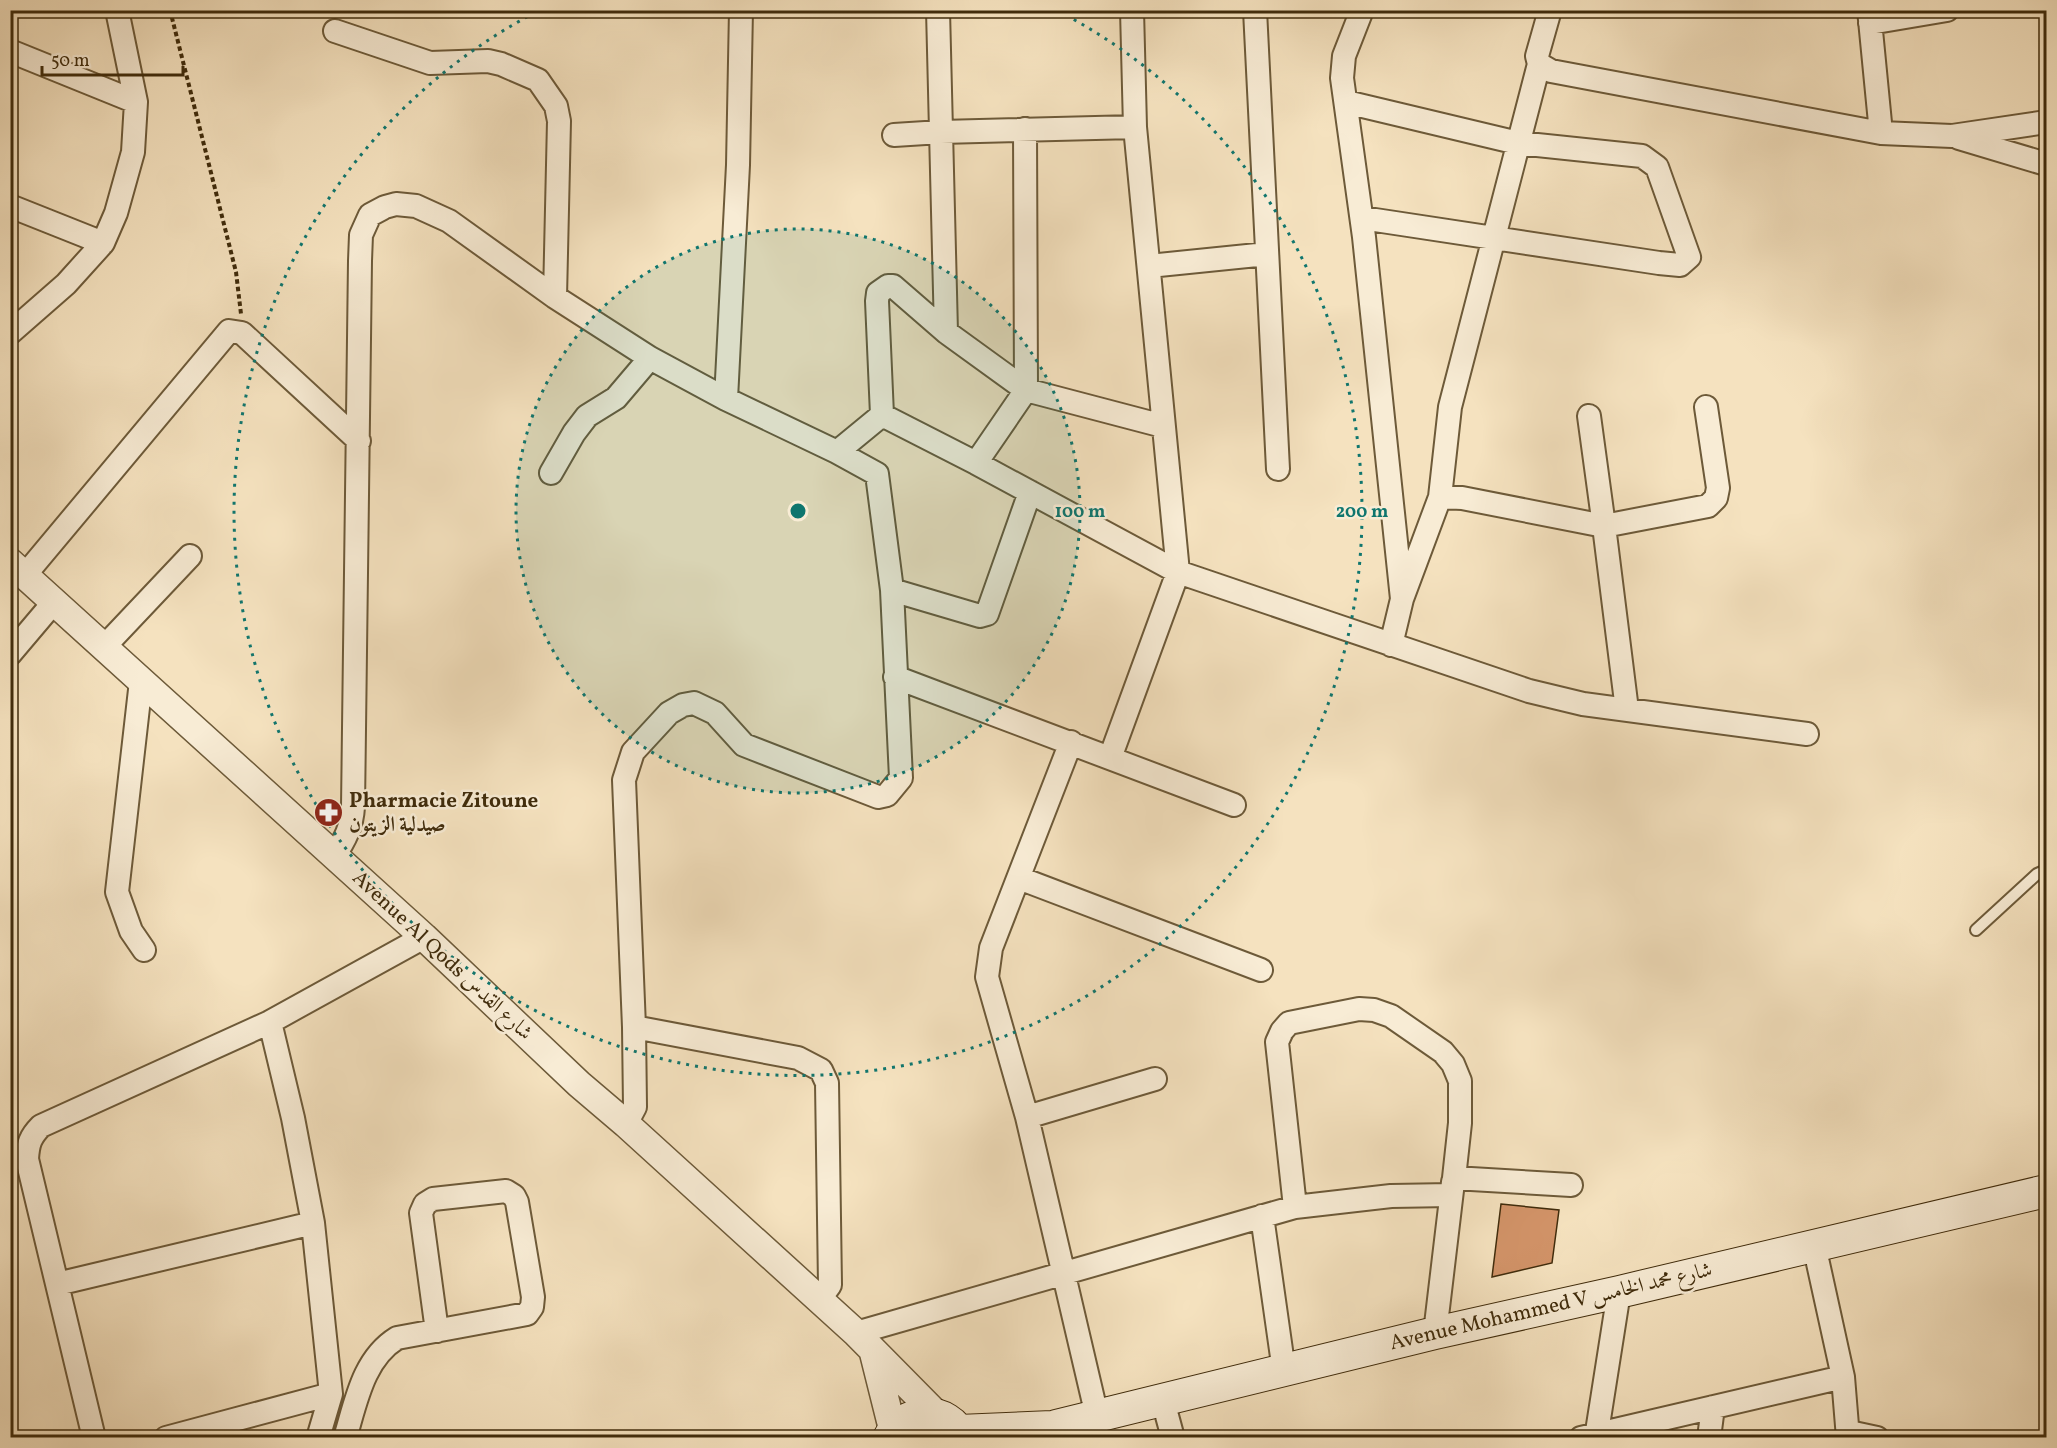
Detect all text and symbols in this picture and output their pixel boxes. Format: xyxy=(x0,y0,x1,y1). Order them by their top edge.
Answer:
scale bar xyxy=(42,39,183,77)
text: 50 m xyxy=(51,49,90,74)
text: 100 m xyxy=(1055,500,1105,525)
text: 200 m xyxy=(1336,500,1388,525)
centre of rings xyxy=(788,501,808,521)
place label: Pharmacie Zitoune صيدلية الزيتون xyxy=(349,787,538,840)
pharmacy icon: Pharmacie Zitoune صيدلية الزيتون xyxy=(312,797,344,829)
street label: Avenue Al Qods شارع القدس xyxy=(344,864,539,1049)
street label: Avenue Mohammed V شارع محمد الخامس xyxy=(1387,1256,1715,1360)

